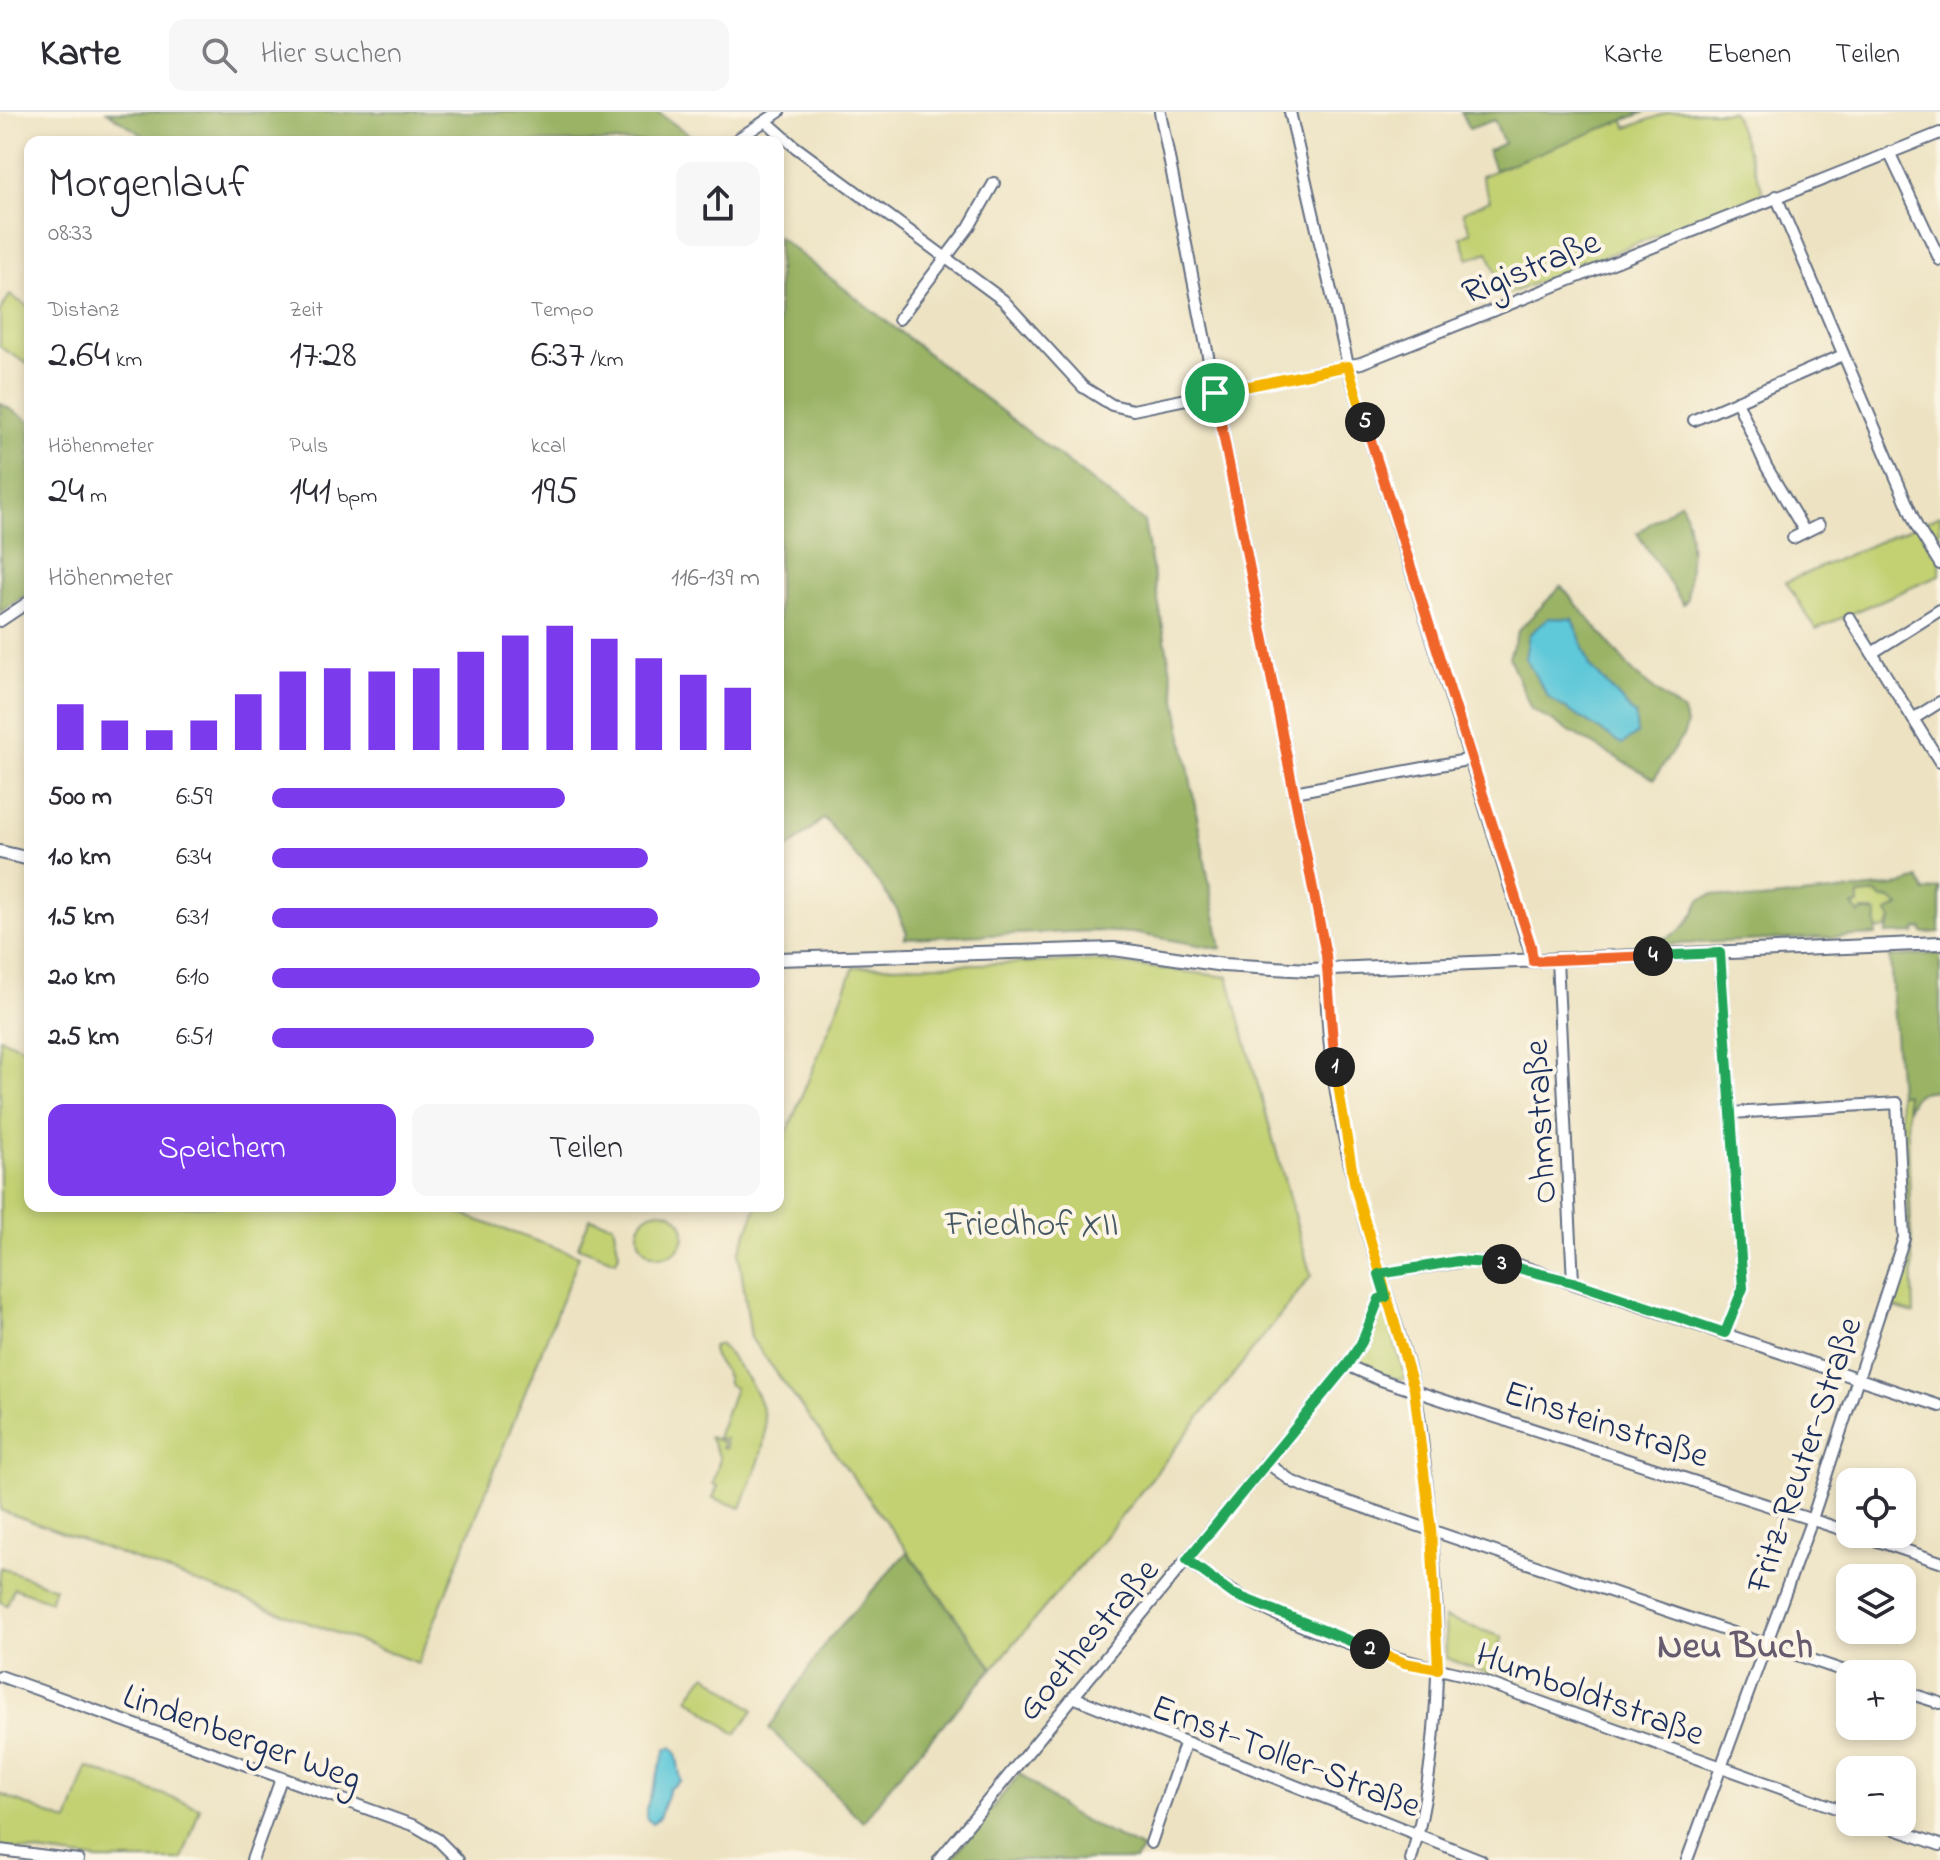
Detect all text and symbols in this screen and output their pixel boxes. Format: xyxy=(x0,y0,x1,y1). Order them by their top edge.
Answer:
search box xyxy=(169,19,729,91)
text: Karte xyxy=(40,27,121,83)
icon: search xyxy=(197,33,241,77)
text: Hier suchen xyxy=(261,33,402,77)
text: Karte xyxy=(1604,35,1663,76)
text: Ebenen xyxy=(1707,35,1791,76)
text: Teilen xyxy=(1835,35,1900,76)
text: Morgenlauf xyxy=(48,153,249,217)
button: share xyxy=(676,162,760,246)
text: 08:33 xyxy=(48,215,93,253)
street label: Rigistraße xyxy=(1455,217,1610,321)
text: Distanz xyxy=(48,295,119,327)
text: Zeit xyxy=(289,295,323,327)
text: Tempo xyxy=(531,295,594,327)
text: 2.64 xyxy=(48,327,110,386)
text: 17:28 xyxy=(289,327,357,386)
text: 6:37 xyxy=(531,327,585,386)
text: km xyxy=(110,345,142,377)
text: /km xyxy=(585,345,624,377)
pin xyxy=(1181,359,1249,427)
icon: arrive xyxy=(1193,371,1237,415)
pin: 5 xyxy=(1345,402,1385,442)
text: 5 xyxy=(1359,406,1371,438)
text: Höhenmeter xyxy=(48,431,154,463)
text: Puls xyxy=(289,431,328,463)
text: kcal xyxy=(531,431,566,463)
text: 24 xyxy=(48,463,84,522)
text: 141 xyxy=(289,463,331,522)
text: 195 xyxy=(531,463,578,522)
text: m xyxy=(84,481,107,513)
text: bpm xyxy=(331,481,377,513)
text: Höhenmeter xyxy=(48,560,173,598)
text: 116–139 m xyxy=(671,560,760,598)
text: 500 m xyxy=(48,779,112,817)
text: 6:59 xyxy=(176,779,212,817)
text: 1.0 km xyxy=(48,839,111,877)
text: 6:34 xyxy=(176,839,211,877)
text: 1.5 km xyxy=(48,899,115,937)
text: 6:31 xyxy=(176,899,209,937)
pin: 4 xyxy=(1633,936,1673,976)
text: 4 xyxy=(1648,940,1658,972)
text: 2.0 km xyxy=(48,959,116,997)
text: 6:10 xyxy=(176,959,209,997)
text: 2.5 km xyxy=(48,1019,119,1057)
text: 6:51 xyxy=(176,1019,213,1057)
street label: Ohmstraße xyxy=(1512,1037,1573,1205)
pin: 1 xyxy=(1315,1047,1355,1087)
text: 1 xyxy=(1332,1051,1339,1083)
button: Speichern xyxy=(48,1104,396,1196)
button: Teilen xyxy=(412,1104,760,1196)
park label: Friedhof XII xyxy=(944,1200,1119,1253)
pin: 3 xyxy=(1482,1244,1522,1284)
text: 3 xyxy=(1497,1248,1507,1280)
street label: Fritz-Reuter-Straße xyxy=(1734,1309,1879,1602)
street label: Einsteinstraße xyxy=(1496,1368,1716,1485)
map controls xyxy=(1836,1468,1916,1836)
button: locate xyxy=(1836,1468,1916,1548)
street label: Goethestraße xyxy=(1005,1547,1174,1734)
button: layers xyxy=(1836,1564,1916,1644)
district label: Neu Buch xyxy=(1657,1620,1813,1676)
pin: 2 xyxy=(1350,1629,1390,1669)
street label: Humboldtstraße xyxy=(1467,1630,1712,1763)
text: 2 xyxy=(1365,1633,1375,1665)
button: + xyxy=(1836,1660,1916,1740)
street label: Lindenberger Weg xyxy=(115,1671,368,1807)
street label: Ernst-Toller-Straße xyxy=(1143,1682,1429,1834)
button: − xyxy=(1836,1756,1916,1836)

